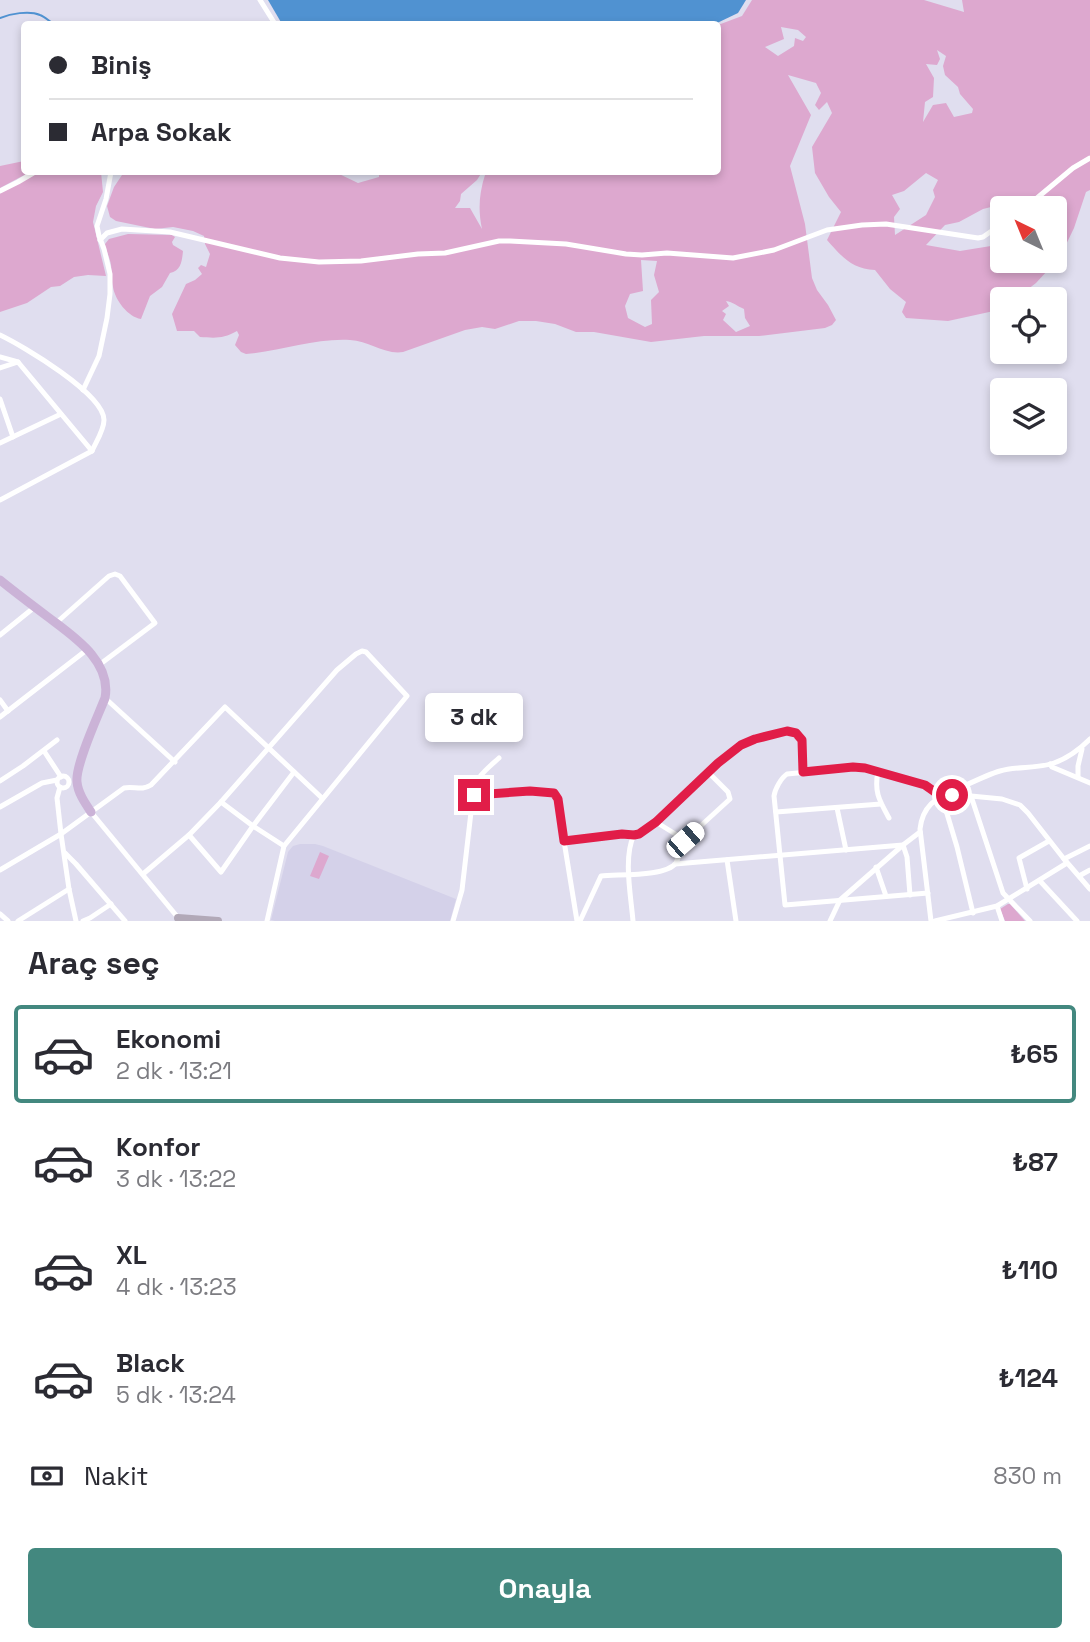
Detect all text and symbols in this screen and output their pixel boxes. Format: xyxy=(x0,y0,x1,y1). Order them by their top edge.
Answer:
text: Biniş xyxy=(91,48,152,82)
text: Arpa Sokak xyxy=(91,115,232,149)
north arrow xyxy=(990,196,1068,273)
map controls xyxy=(990,196,1067,455)
button: locate xyxy=(990,287,1067,364)
button: layers xyxy=(990,378,1067,455)
callout: 3 dk xyxy=(425,694,523,742)
text: 3 dk xyxy=(450,702,498,732)
route end xyxy=(458,779,490,811)
route start xyxy=(936,779,968,811)
car xyxy=(663,818,708,862)
text: Araç seç xyxy=(28,943,160,983)
text: Ekonomi xyxy=(116,1022,221,1056)
icon: car xyxy=(32,1023,95,1086)
text: ₺65 xyxy=(1010,1037,1058,1071)
text: 2 dk · 13:21 xyxy=(116,1056,232,1086)
text: Konfor xyxy=(116,1130,201,1164)
icon: car xyxy=(32,1131,95,1194)
text: ₺87 xyxy=(1012,1145,1058,1179)
text: 3 dk · 13:22 xyxy=(116,1164,236,1194)
text: XL xyxy=(116,1238,147,1272)
icon: car xyxy=(32,1239,95,1302)
text: ₺110 xyxy=(1002,1253,1058,1287)
text: 4 dk · 13:23 xyxy=(116,1272,237,1302)
text: Black xyxy=(116,1346,185,1380)
icon: car xyxy=(32,1347,95,1410)
text: ₺124 xyxy=(999,1361,1058,1395)
text: 5 dk · 13:24 xyxy=(116,1380,236,1410)
icon: cash xyxy=(28,1457,66,1495)
text: Nakit xyxy=(84,1459,149,1493)
text: 830 m xyxy=(993,1461,1062,1491)
button: Onayla xyxy=(28,1548,1062,1628)

